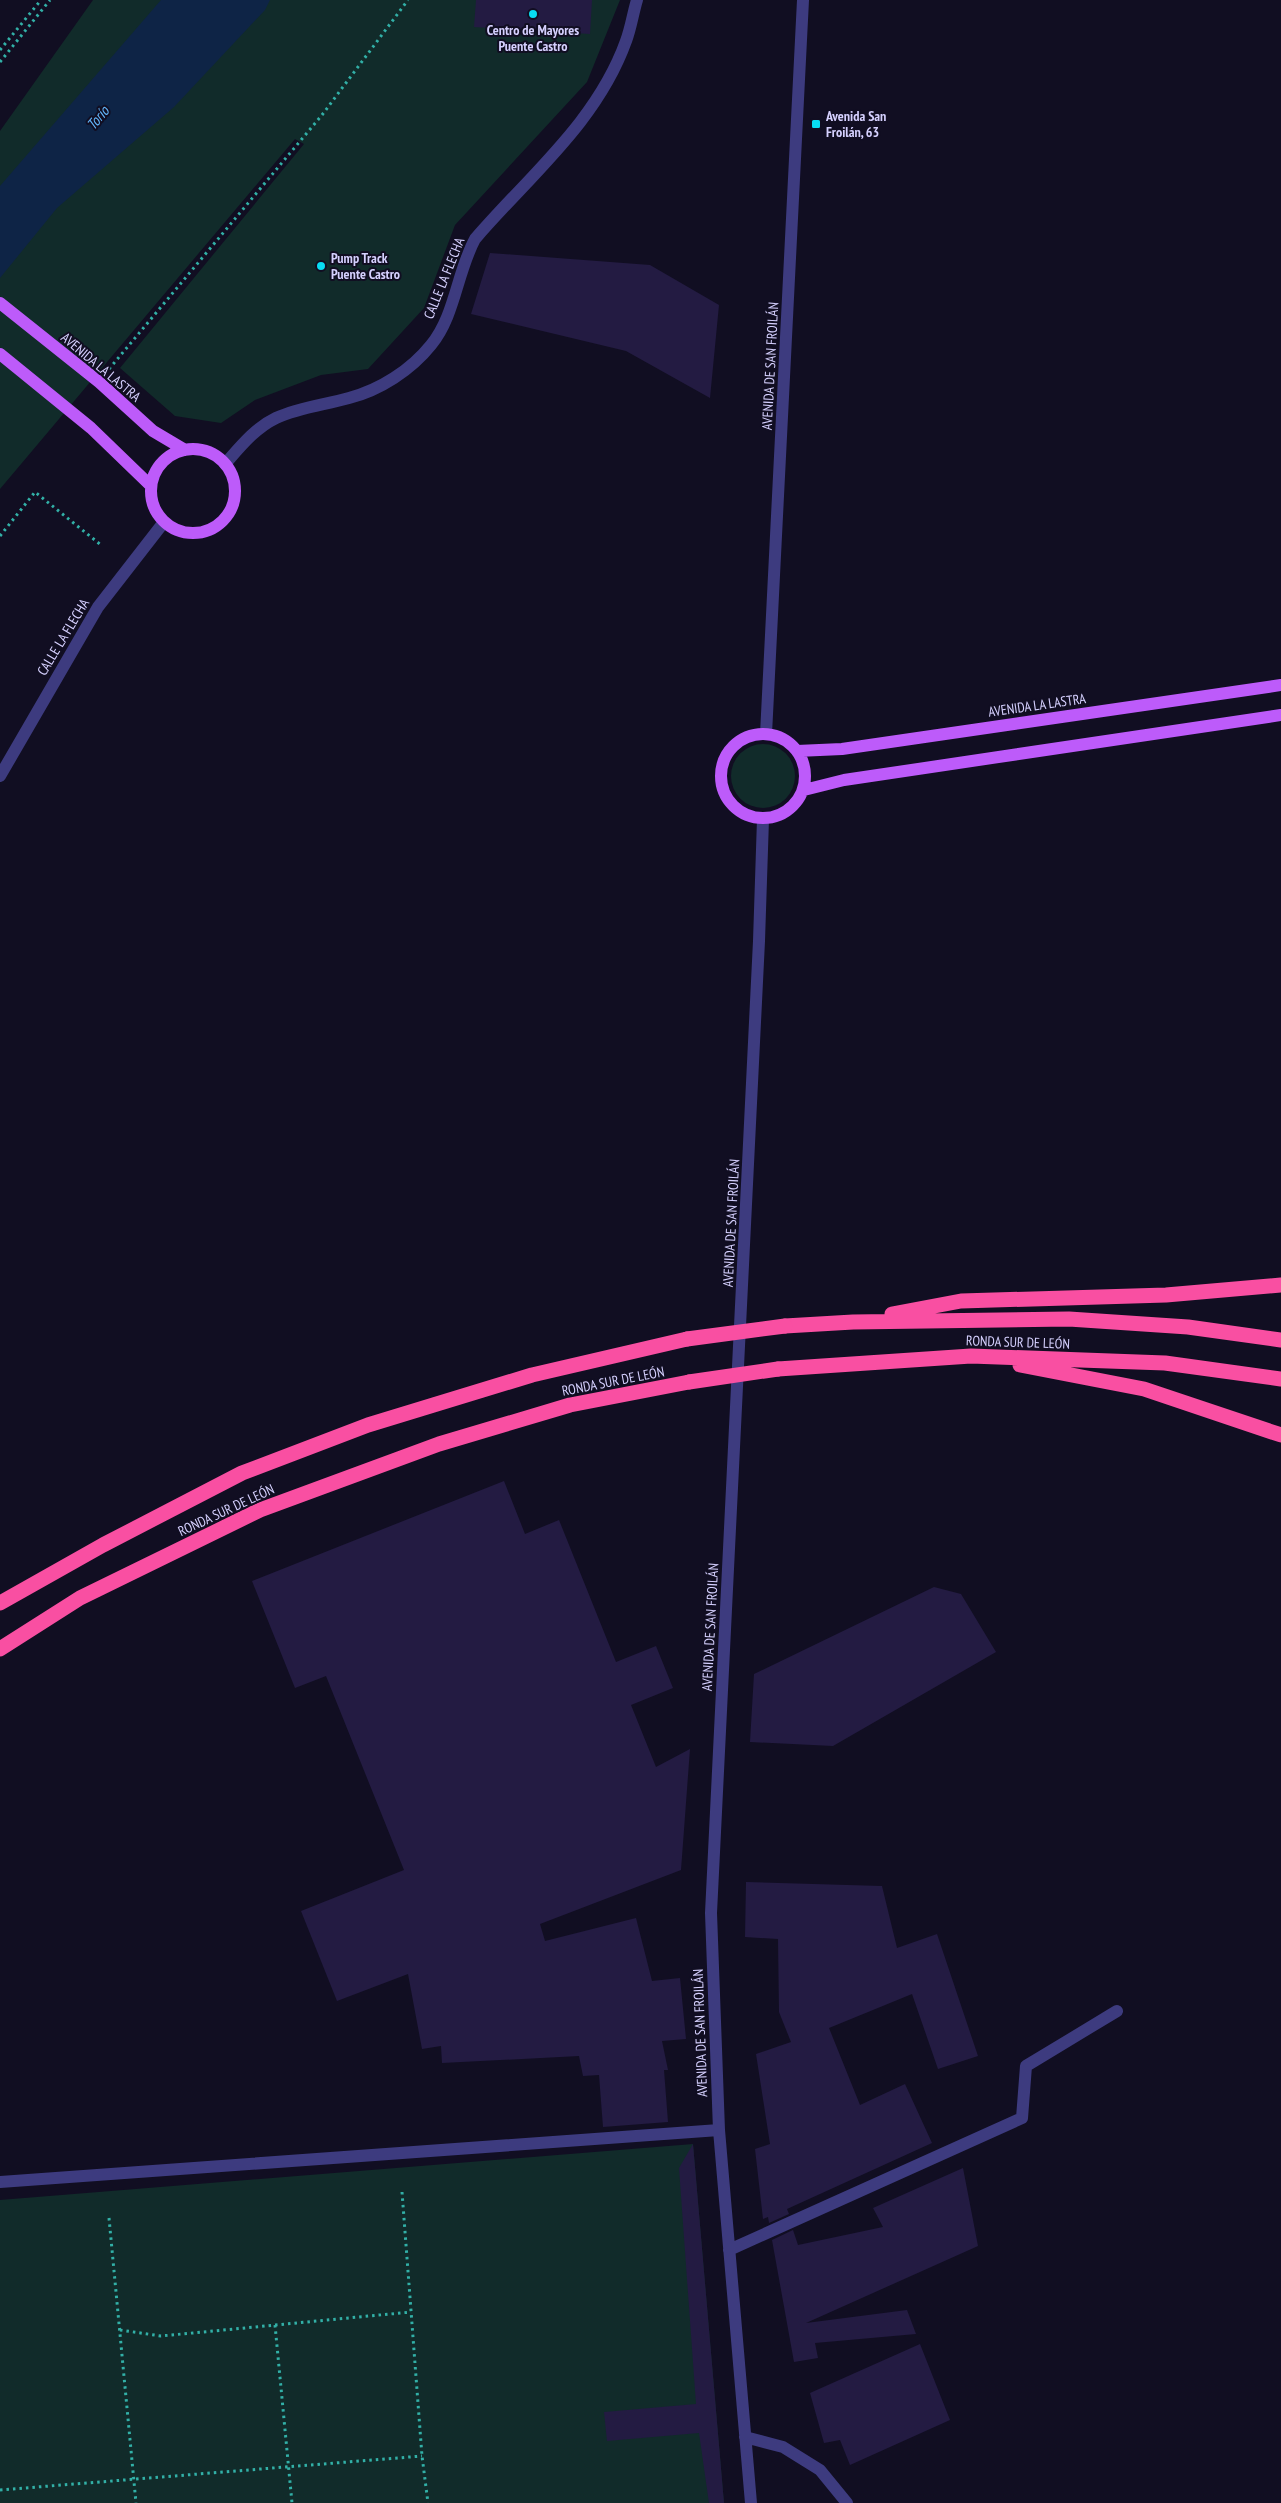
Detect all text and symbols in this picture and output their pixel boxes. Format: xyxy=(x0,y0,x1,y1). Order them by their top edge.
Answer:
marker: Centro de Mayores Puente Castro xyxy=(527,8,539,20)
place label: Centro de Mayores Puente Castro xyxy=(487,21,579,55)
water label: Torío xyxy=(82,101,114,134)
place label: Avenida San Froilán, 63 xyxy=(825,107,886,141)
marker: Avenida San Froilán, 63 xyxy=(810,118,822,130)
street label: CALLE LA FLECHA xyxy=(419,234,469,321)
place label: Pump Track Puente Castro xyxy=(331,249,400,283)
marker: Pump Track Puente Castro xyxy=(315,260,327,272)
street label: AVENIDA DE SAN FROILÁN xyxy=(758,302,782,430)
street label: AVENIDA LA LASTRA xyxy=(58,328,145,406)
street label: CALLE LA FLECHA xyxy=(33,595,93,679)
street label: AVENIDA LA LASTRA xyxy=(987,689,1087,721)
street label: AVENIDA DE SAN FROILÁN xyxy=(719,1159,743,1287)
street label: RONDA SUR DE LEÓN xyxy=(966,1331,1070,1353)
street label: RONDA SUR DE LEÓN xyxy=(560,1362,666,1400)
street label: RONDA SUR DE LEÓN xyxy=(175,1480,277,1540)
street label: AVENIDA DE SAN FROILÁN xyxy=(698,1563,722,1691)
street label: AVENIDA DE SAN FROILÁN xyxy=(689,1969,711,2097)

